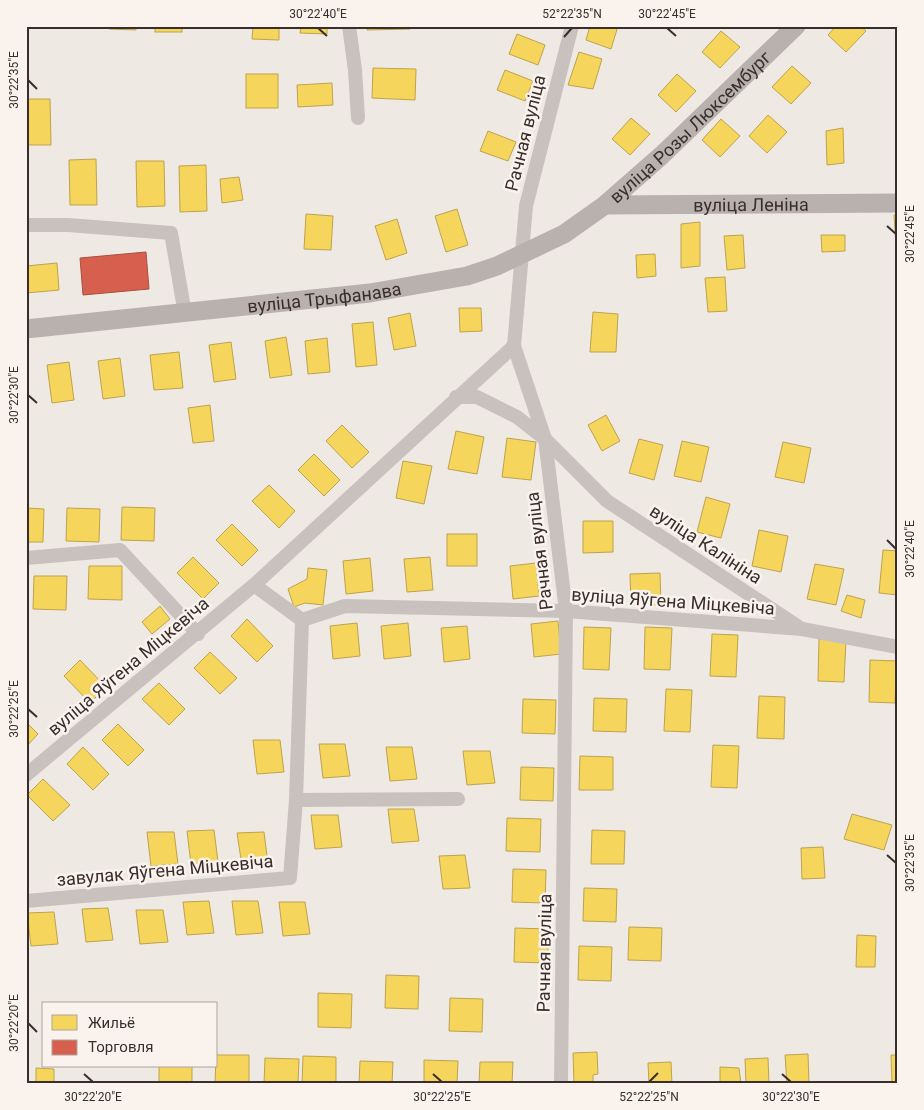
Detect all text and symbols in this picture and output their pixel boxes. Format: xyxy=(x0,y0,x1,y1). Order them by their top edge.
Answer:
text: 30°22'40"E xyxy=(289,7,347,21)
text: 52°22'35"N xyxy=(542,7,602,21)
text: 30°22'45"E xyxy=(638,7,696,21)
street label: вуліца Розы Люксембург xyxy=(605,46,775,207)
text: 30°22'35"E xyxy=(7,51,21,109)
street label: Рачная вуліца xyxy=(500,73,550,193)
street label: вуліца Леніна xyxy=(693,193,809,215)
text: 30°22'45"E xyxy=(903,205,917,263)
street label: вуліца Трыфанава xyxy=(246,277,403,316)
text: 30°22'30"E xyxy=(7,366,21,424)
street label: Рачная вуліца xyxy=(521,491,557,611)
street label: вуліца Калініна xyxy=(646,500,766,588)
text: 30°22'40"E xyxy=(903,520,917,578)
street label: вуліца Яўгена Міцкевіча xyxy=(571,583,775,619)
street label: вуліца Яўгена Міцкевіча xyxy=(43,592,213,740)
text: 30°22'25"E xyxy=(7,680,21,738)
text: 30°22'35"E xyxy=(903,834,917,892)
street label: завулак Яўгена Міцкевіча xyxy=(56,850,274,890)
street label: Рачная вуліца xyxy=(532,893,556,1013)
text: 30°22'20"E xyxy=(7,994,21,1052)
legend xyxy=(42,1002,218,1068)
text: Жильё xyxy=(88,1014,135,1032)
text: Торговля xyxy=(88,1038,153,1056)
text: 30°22'20"E xyxy=(64,1090,122,1104)
text: 30°22'25"E xyxy=(413,1090,471,1104)
text: 52°22'25"N xyxy=(619,1090,679,1104)
text: 30°22'30"E xyxy=(762,1090,820,1104)

